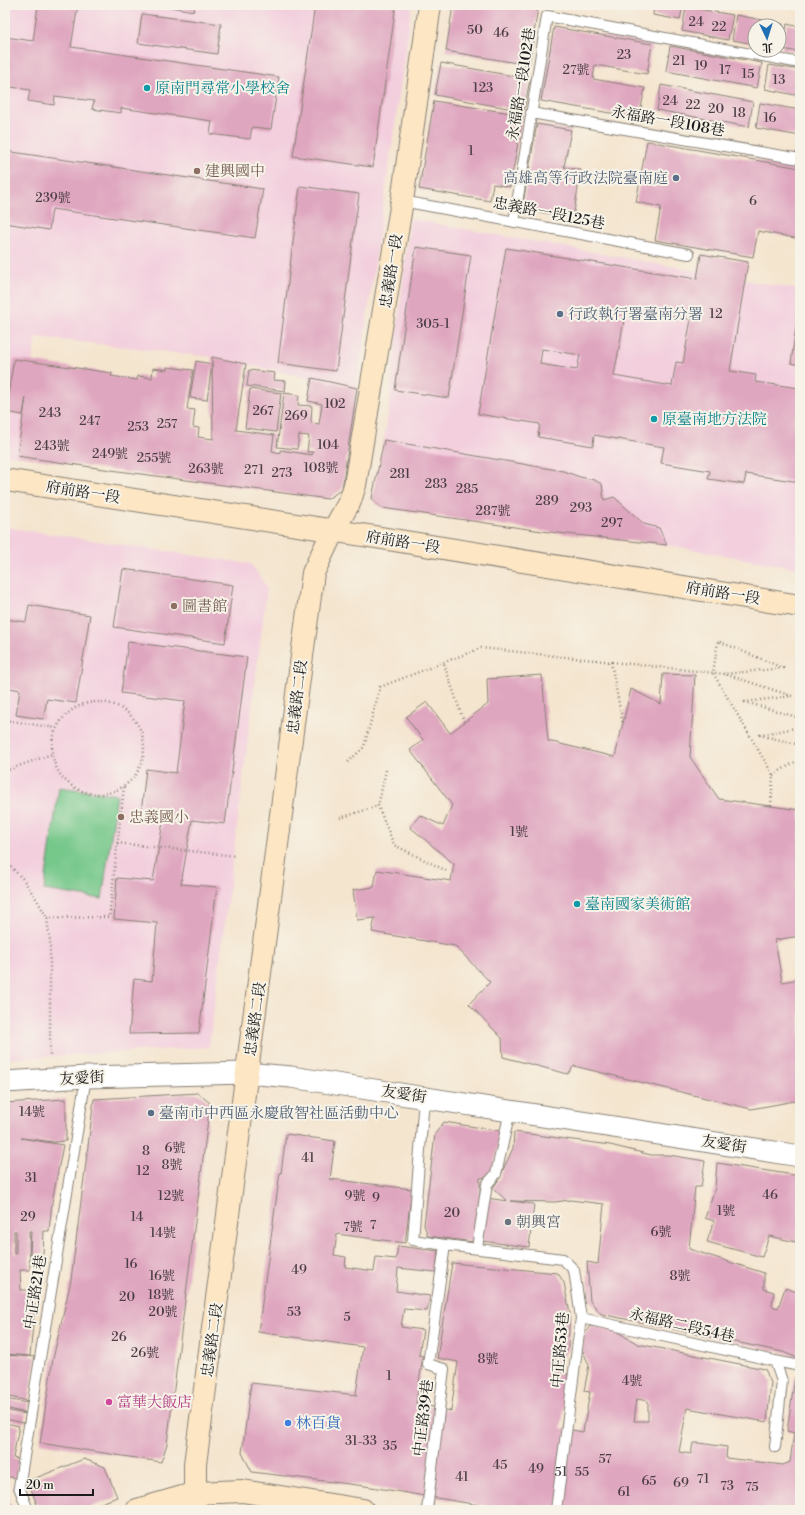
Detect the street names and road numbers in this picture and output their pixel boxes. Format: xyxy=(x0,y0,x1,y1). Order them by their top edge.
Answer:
street label: 永福路一段102巷 xyxy=(503,26,540,142)
street label: 永福路一段108巷 xyxy=(610,102,726,141)
street label: 忠義路一段125巷 xyxy=(491,193,606,234)
street label: 忠義路一段 xyxy=(376,233,407,310)
street label: 府前路一段 xyxy=(44,477,121,508)
street label: 府前路一段 xyxy=(364,527,441,558)
street label: 府前路一段 xyxy=(684,578,761,609)
street label: 忠義路二段 xyxy=(283,659,311,735)
street label: 忠義路二段 xyxy=(241,981,270,1058)
street label: 友愛街 xyxy=(59,1068,105,1089)
street label: 友愛街 xyxy=(380,1082,428,1107)
street label: 友愛街 xyxy=(700,1132,748,1157)
street label: 中正路21巷 xyxy=(20,1253,51,1331)
street label: 忠義路二段 xyxy=(198,1302,227,1379)
street label: 永福路二段54巷 xyxy=(627,1304,736,1347)
street label: 中正路53巷 xyxy=(548,1311,573,1389)
street label: 中正路39巷 xyxy=(409,1379,438,1458)

